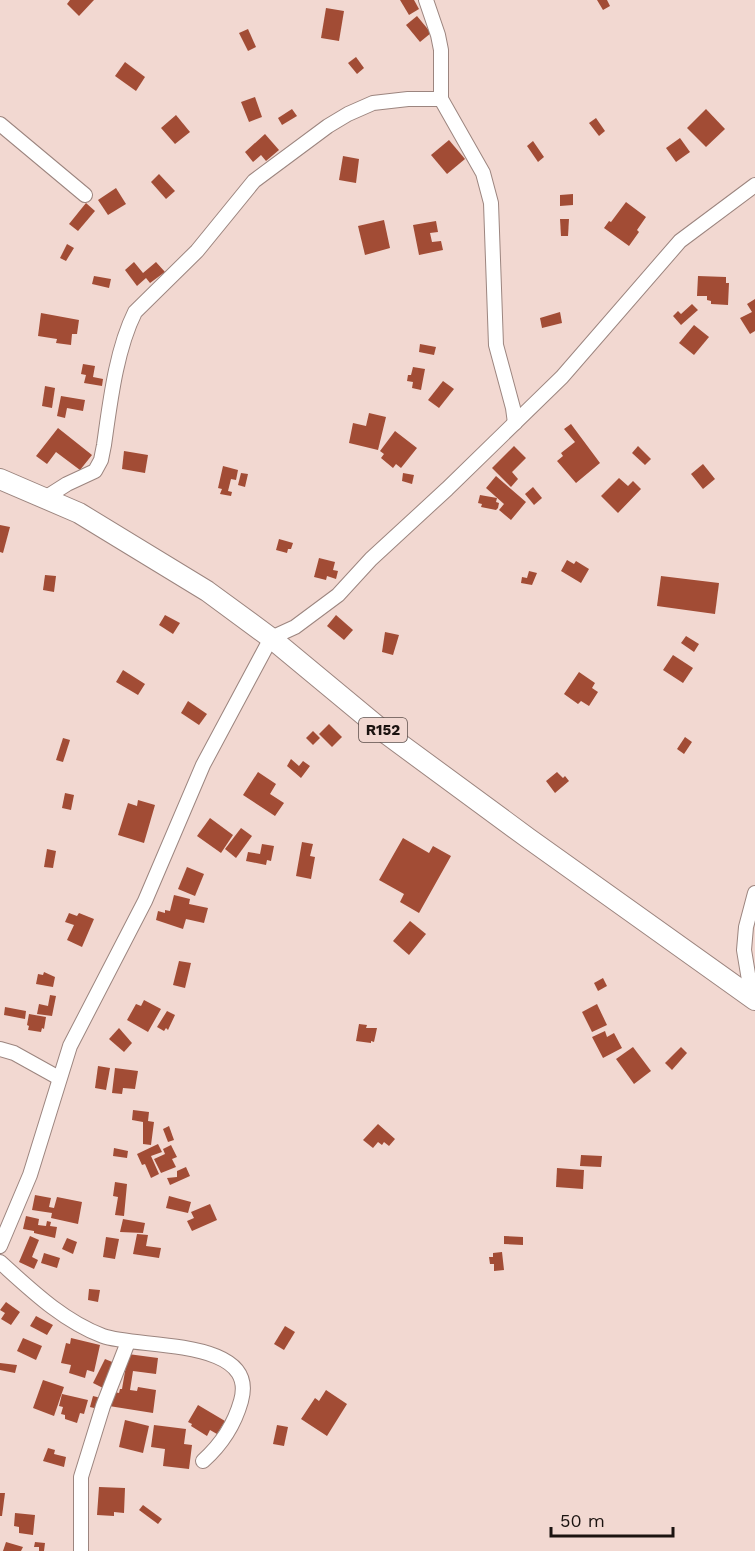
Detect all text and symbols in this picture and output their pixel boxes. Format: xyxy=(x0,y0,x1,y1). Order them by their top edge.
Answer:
road number: R152 xyxy=(359,718,407,742)
scale bar xyxy=(551,1500,672,1538)
text: 50 m xyxy=(560,1510,605,1531)

